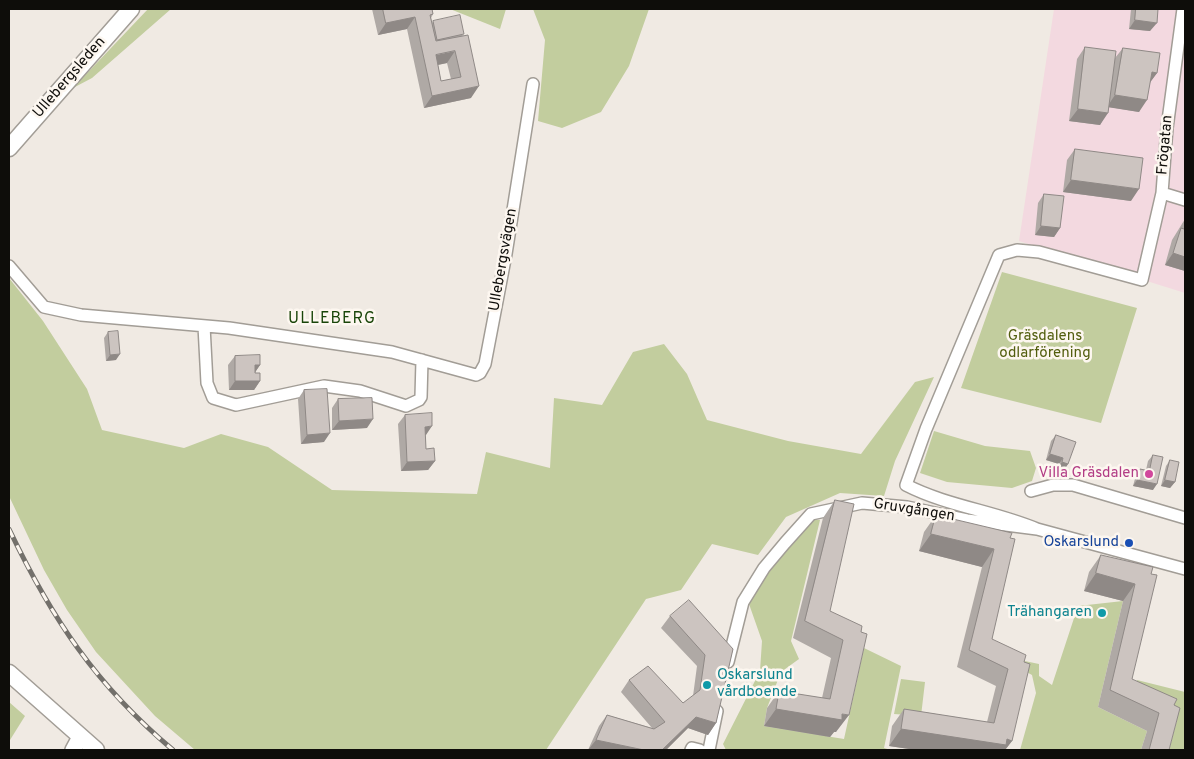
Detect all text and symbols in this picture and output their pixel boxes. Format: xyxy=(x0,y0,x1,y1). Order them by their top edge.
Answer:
street label: Ullebergsleden xyxy=(30,34,110,122)
street label: Frögatan xyxy=(1154,114,1178,176)
street label: Ullebergsvägen xyxy=(486,207,522,313)
district label: ULLEBERG xyxy=(287,310,377,330)
park label: Gräsdalens odlarförening xyxy=(999,328,1091,363)
place label: Villa Gräsdalen xyxy=(1039,465,1139,483)
marker: Villa Gräsdalen xyxy=(1143,468,1155,480)
street label: Gruvgången xyxy=(872,496,956,526)
place label: Oskarslund xyxy=(1043,534,1119,552)
marker: Oskarslund xyxy=(1123,537,1135,549)
place label: Trähangaren xyxy=(1007,604,1092,622)
marker: Trähangaren xyxy=(1096,607,1108,619)
place label: Oskarslund vårdboende xyxy=(717,667,797,702)
marker: Oskarslund vårdboende xyxy=(701,679,713,691)

